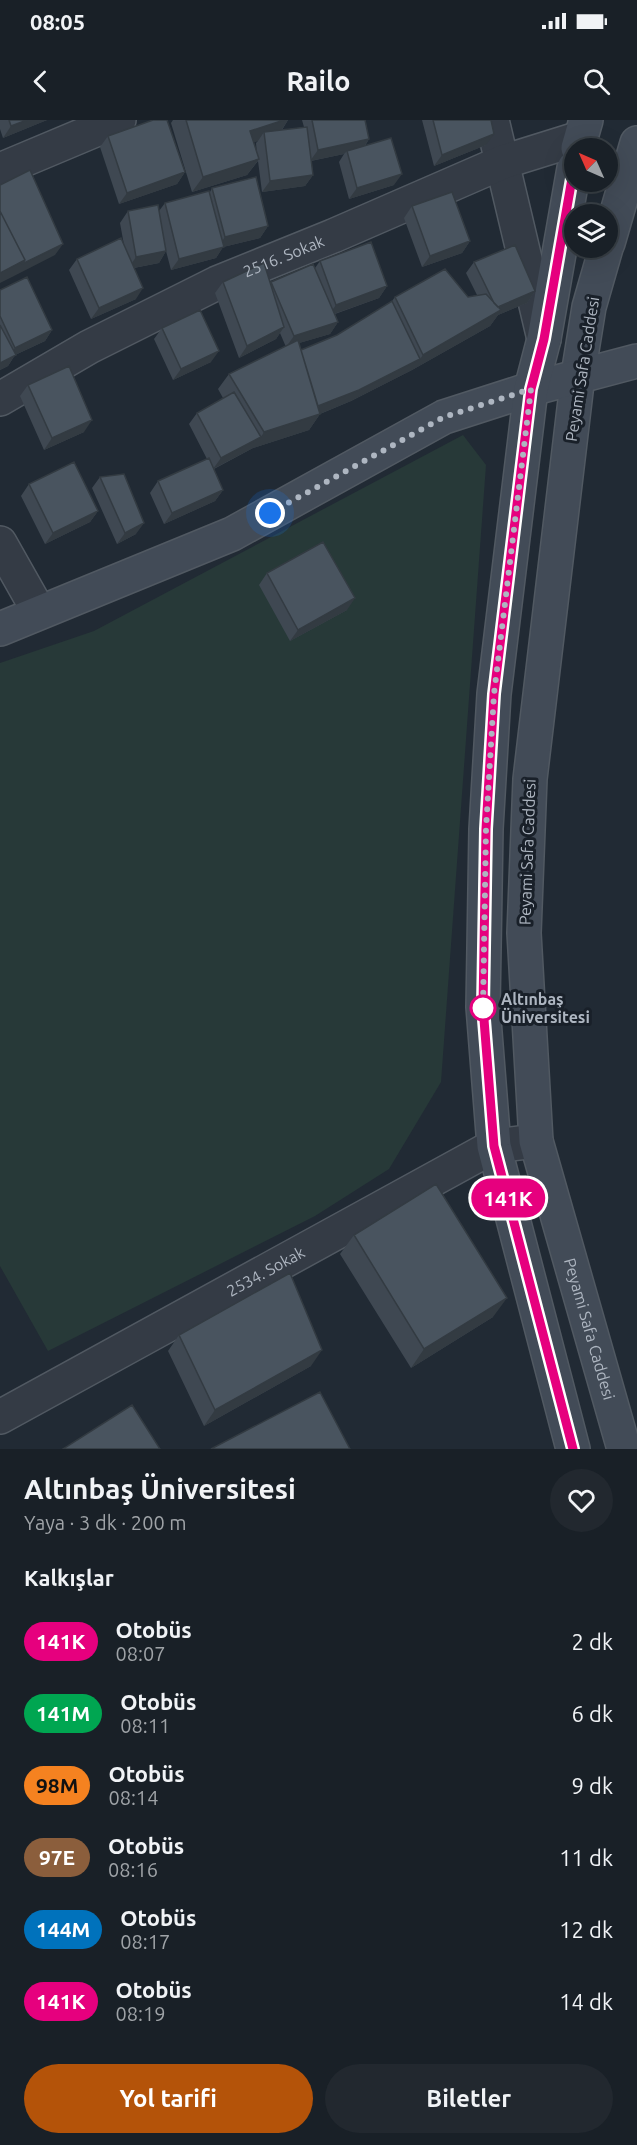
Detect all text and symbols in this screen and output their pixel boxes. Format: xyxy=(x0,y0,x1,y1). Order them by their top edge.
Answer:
text: 08:05 xyxy=(30,9,85,34)
icon: back xyxy=(24,65,57,98)
icon: search xyxy=(580,65,613,98)
text: Railo xyxy=(287,66,350,96)
north arrow xyxy=(564,138,618,192)
map controls xyxy=(564,138,618,258)
button: layers xyxy=(564,204,618,258)
street label: 2516. Sokak xyxy=(240,232,327,281)
street label: Peyami Safa Caddesi xyxy=(562,295,602,443)
your location xyxy=(255,498,285,528)
street label: Peyami Safa Caddesi xyxy=(515,779,539,925)
place label: Altınbaş Üniversitesi xyxy=(501,990,590,1026)
marker: Altınbaş Üniversitesi xyxy=(470,995,496,1021)
line badge: 141K xyxy=(466,1178,550,1218)
text: 141K xyxy=(483,1186,533,1210)
street label: 2534. Sokak xyxy=(224,1243,308,1300)
street label: Peyami Safa Caddesi xyxy=(561,1256,618,1402)
button: heart xyxy=(550,1469,613,1532)
text: Altınbaş Üniversitesi xyxy=(24,1473,296,1504)
text: Yaya · 3 dk · 200 m xyxy=(24,1511,187,1534)
text: Kalkışlar xyxy=(24,1565,114,1590)
text: Otobüs xyxy=(116,1617,192,1642)
text: 141K xyxy=(36,1629,86,1653)
text: 2 dk xyxy=(572,1629,613,1654)
text: 08:07 xyxy=(116,1642,166,1665)
text: Otobüs xyxy=(120,1689,196,1714)
text: 141M xyxy=(36,1701,90,1725)
text: 6 dk xyxy=(572,1701,613,1726)
text: 08:11 xyxy=(120,1714,170,1737)
text: Otobüs xyxy=(108,1761,185,1786)
text: 98M xyxy=(36,1773,78,1797)
text: 9 dk xyxy=(572,1773,613,1798)
text: 08:14 xyxy=(108,1786,158,1809)
text: Otobüs xyxy=(108,1833,184,1858)
text: 97E xyxy=(39,1845,75,1869)
text: 11 dk xyxy=(559,1845,613,1870)
text: 08:16 xyxy=(108,1858,158,1881)
text: Otobüs xyxy=(120,1905,196,1930)
text: 144M xyxy=(36,1917,90,1941)
text: 12 dk xyxy=(559,1917,613,1942)
text: 08:17 xyxy=(120,1930,170,1953)
text: Otobüs xyxy=(116,1977,192,2002)
text: 141K xyxy=(36,1989,86,2013)
text: 14 dk xyxy=(559,1989,613,2014)
text: 08:19 xyxy=(116,2002,166,2025)
button: Yol tarifi xyxy=(24,2064,313,2133)
button: Biletler xyxy=(325,2064,613,2133)

